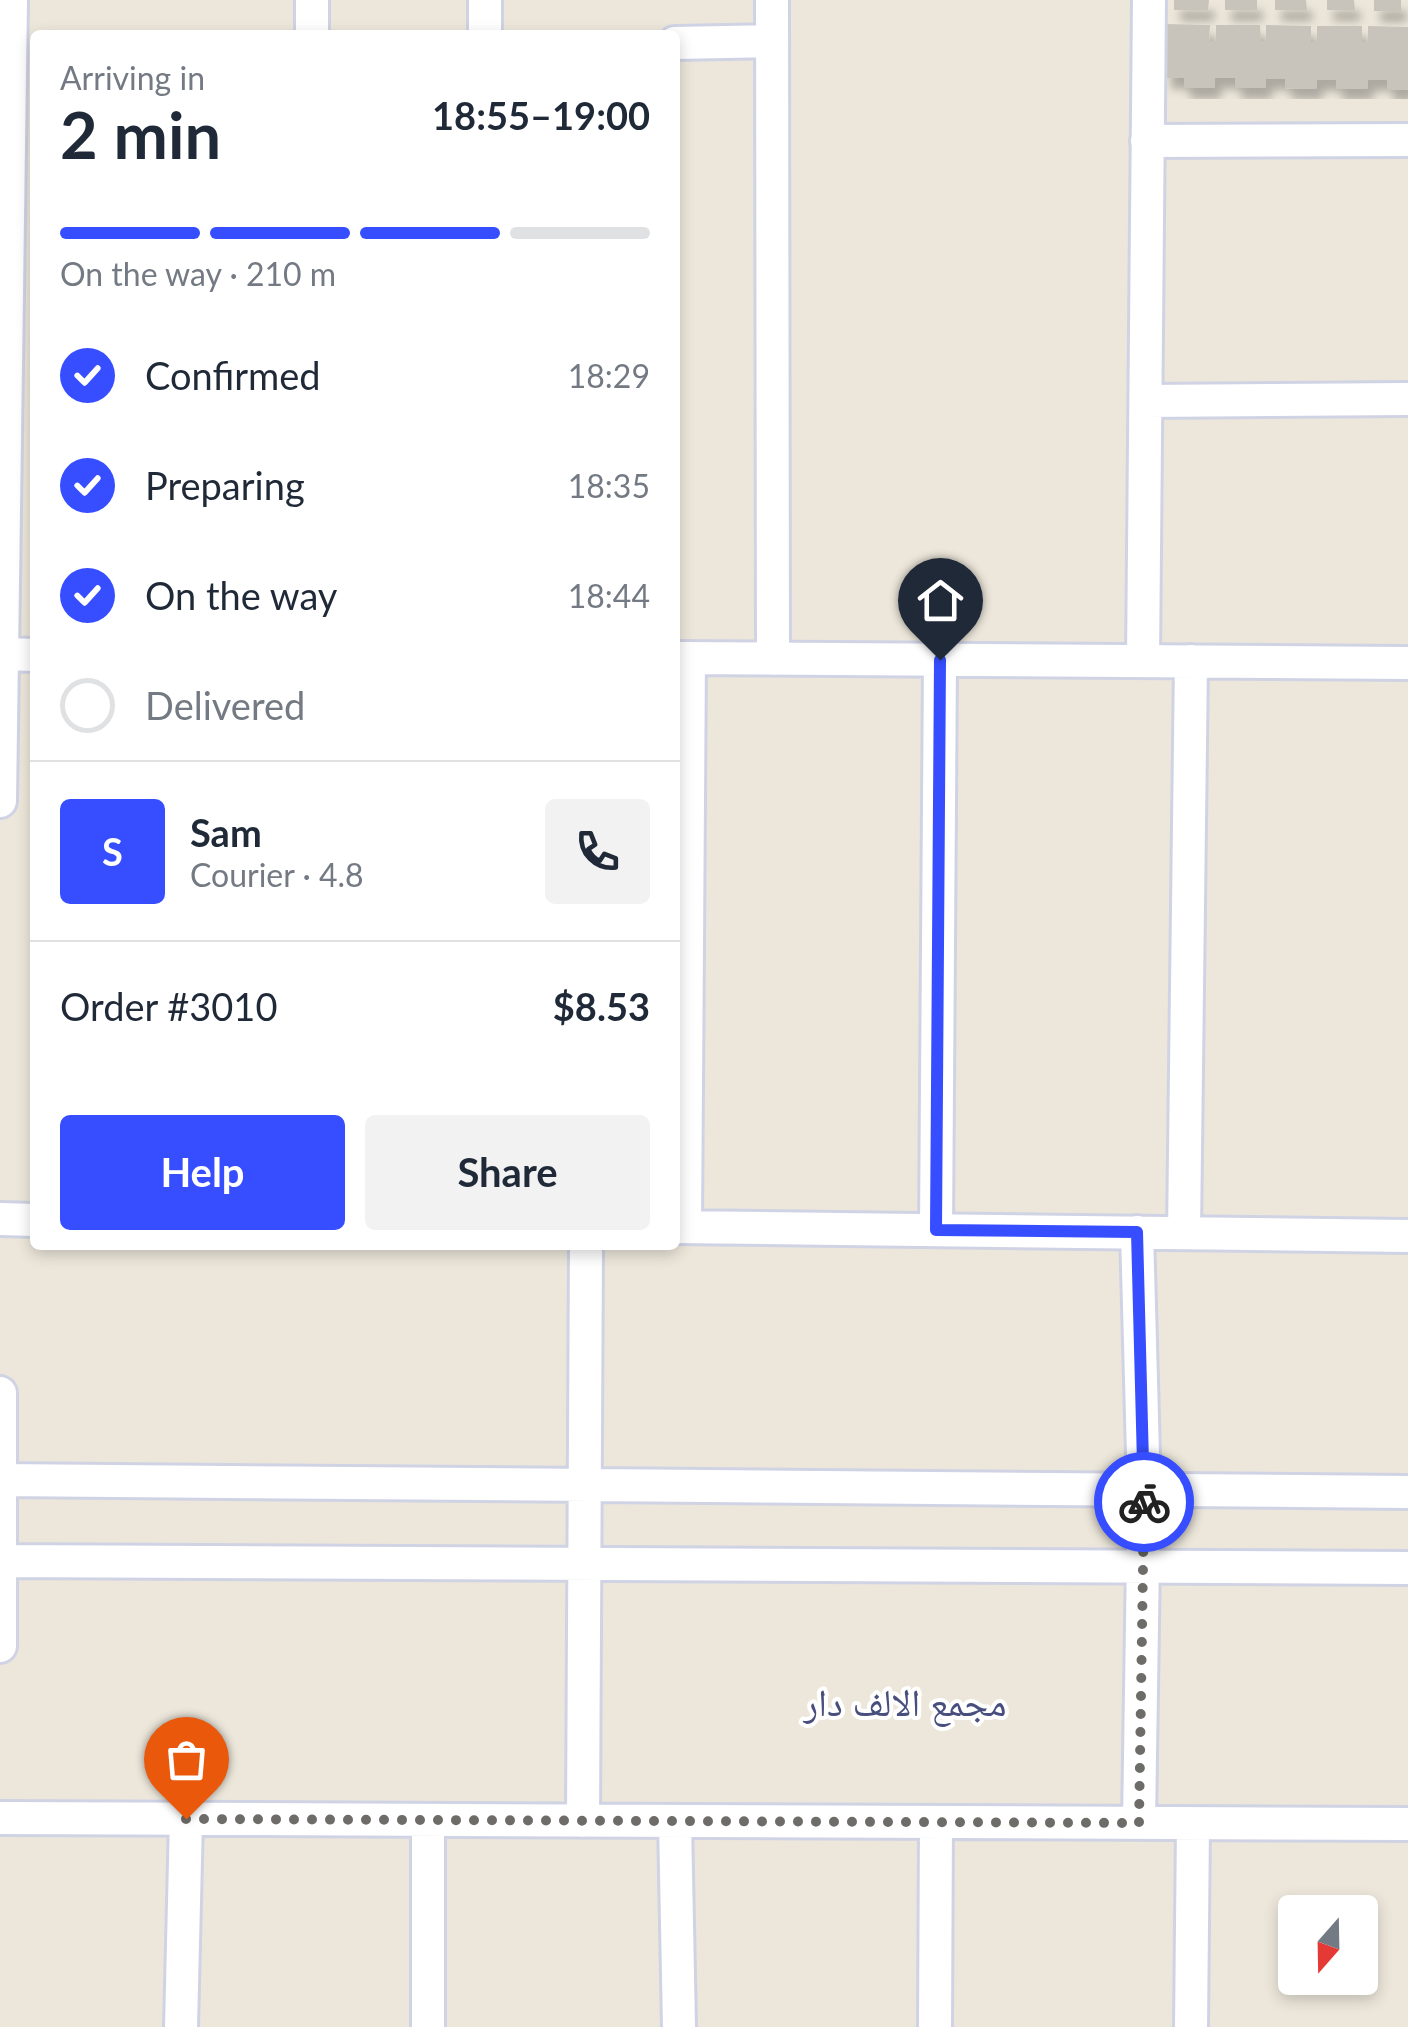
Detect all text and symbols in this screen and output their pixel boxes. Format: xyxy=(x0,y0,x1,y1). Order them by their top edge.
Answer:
text: Arriving in xyxy=(60,58,205,97)
text: 18:55–19:00 xyxy=(432,92,650,138)
text: 2 min xyxy=(60,95,221,173)
text: On the way · 210 m xyxy=(60,254,336,293)
icon: check xyxy=(60,348,115,403)
text: Confirmed xyxy=(145,352,321,398)
text: 18:29 xyxy=(568,356,650,395)
icon: check xyxy=(60,458,115,513)
text: Preparing xyxy=(145,462,305,508)
text: 18:35 xyxy=(568,466,650,505)
pin xyxy=(898,558,983,661)
icon: check xyxy=(60,568,115,623)
text: On the way xyxy=(145,572,337,618)
icon: home xyxy=(913,573,968,628)
text: 18:44 xyxy=(568,576,650,615)
text: Delivered xyxy=(145,682,305,728)
button: phone xyxy=(545,799,650,904)
text: Sam xyxy=(190,809,262,855)
text: S xyxy=(102,828,123,874)
text: Courier · 4.8 xyxy=(190,855,364,894)
text: Order #3010 xyxy=(60,983,277,1029)
text: $8.53 xyxy=(553,983,650,1029)
button: Help xyxy=(60,1115,345,1230)
button: Share xyxy=(365,1115,650,1230)
courier xyxy=(1094,1452,1194,1552)
icon: bike xyxy=(1117,1475,1172,1530)
district label: مجمع الالف دار xyxy=(802,1678,1007,1727)
pin xyxy=(144,1717,229,1820)
icon: bag xyxy=(159,1732,214,1787)
north arrow xyxy=(1278,1895,1378,1995)
map controls xyxy=(1278,1895,1378,1995)

